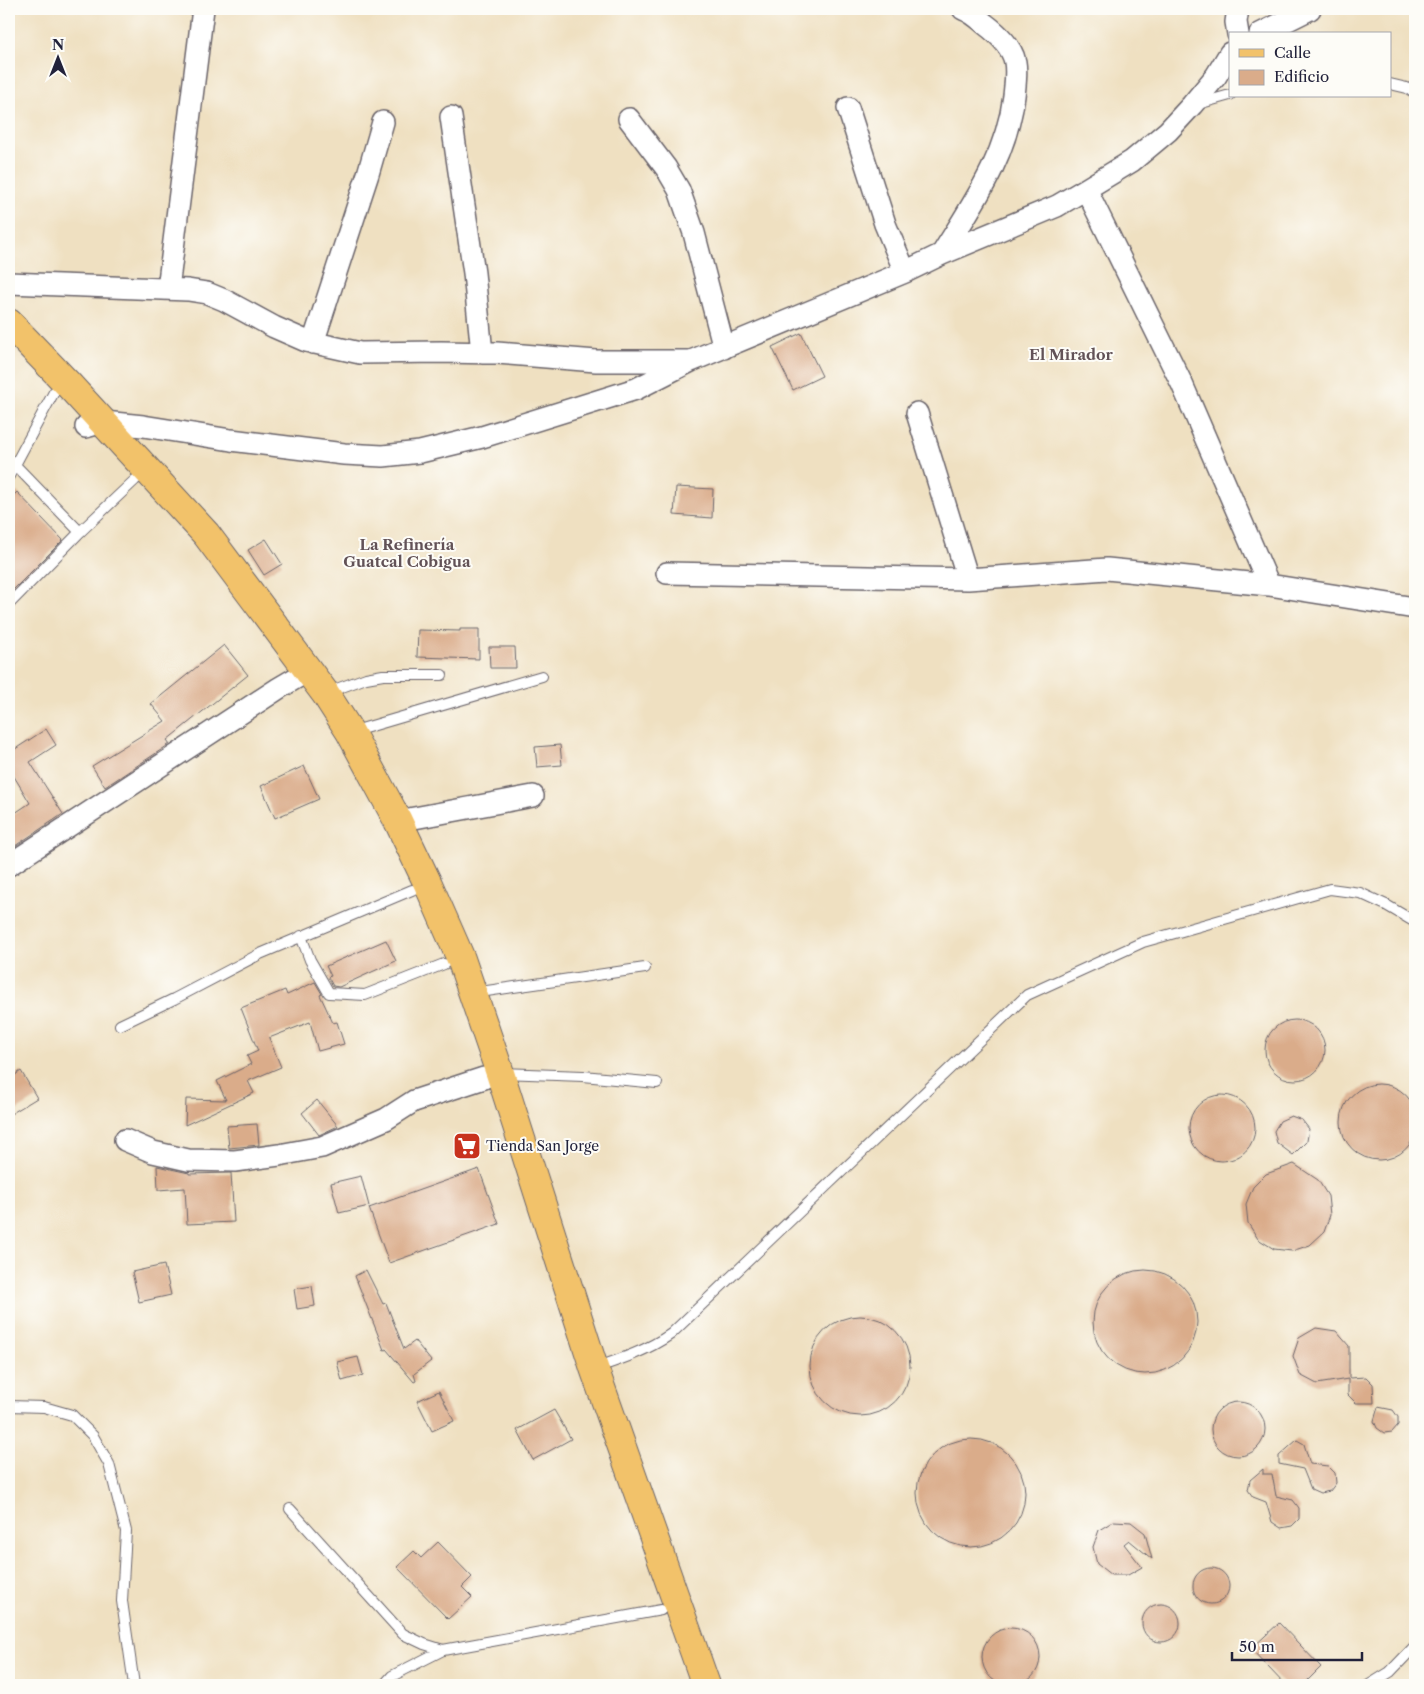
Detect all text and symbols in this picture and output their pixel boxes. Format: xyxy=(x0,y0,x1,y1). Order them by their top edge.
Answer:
north arrow xyxy=(32,32,82,82)
legend xyxy=(1229,32,1392,98)
text: N xyxy=(52,36,64,54)
text: Calle xyxy=(1274,43,1311,62)
text: Edificio xyxy=(1274,67,1329,86)
district label: El Mirador xyxy=(1029,345,1114,364)
district label: La Refinería Guatcal Cobigua xyxy=(343,535,471,571)
supermarket icon: Tienda San Jorge xyxy=(452,1131,482,1161)
place label: Tienda San Jorge xyxy=(486,1137,599,1155)
scale bar xyxy=(1232,1629,1362,1661)
text: 50 m xyxy=(1239,1637,1275,1656)

